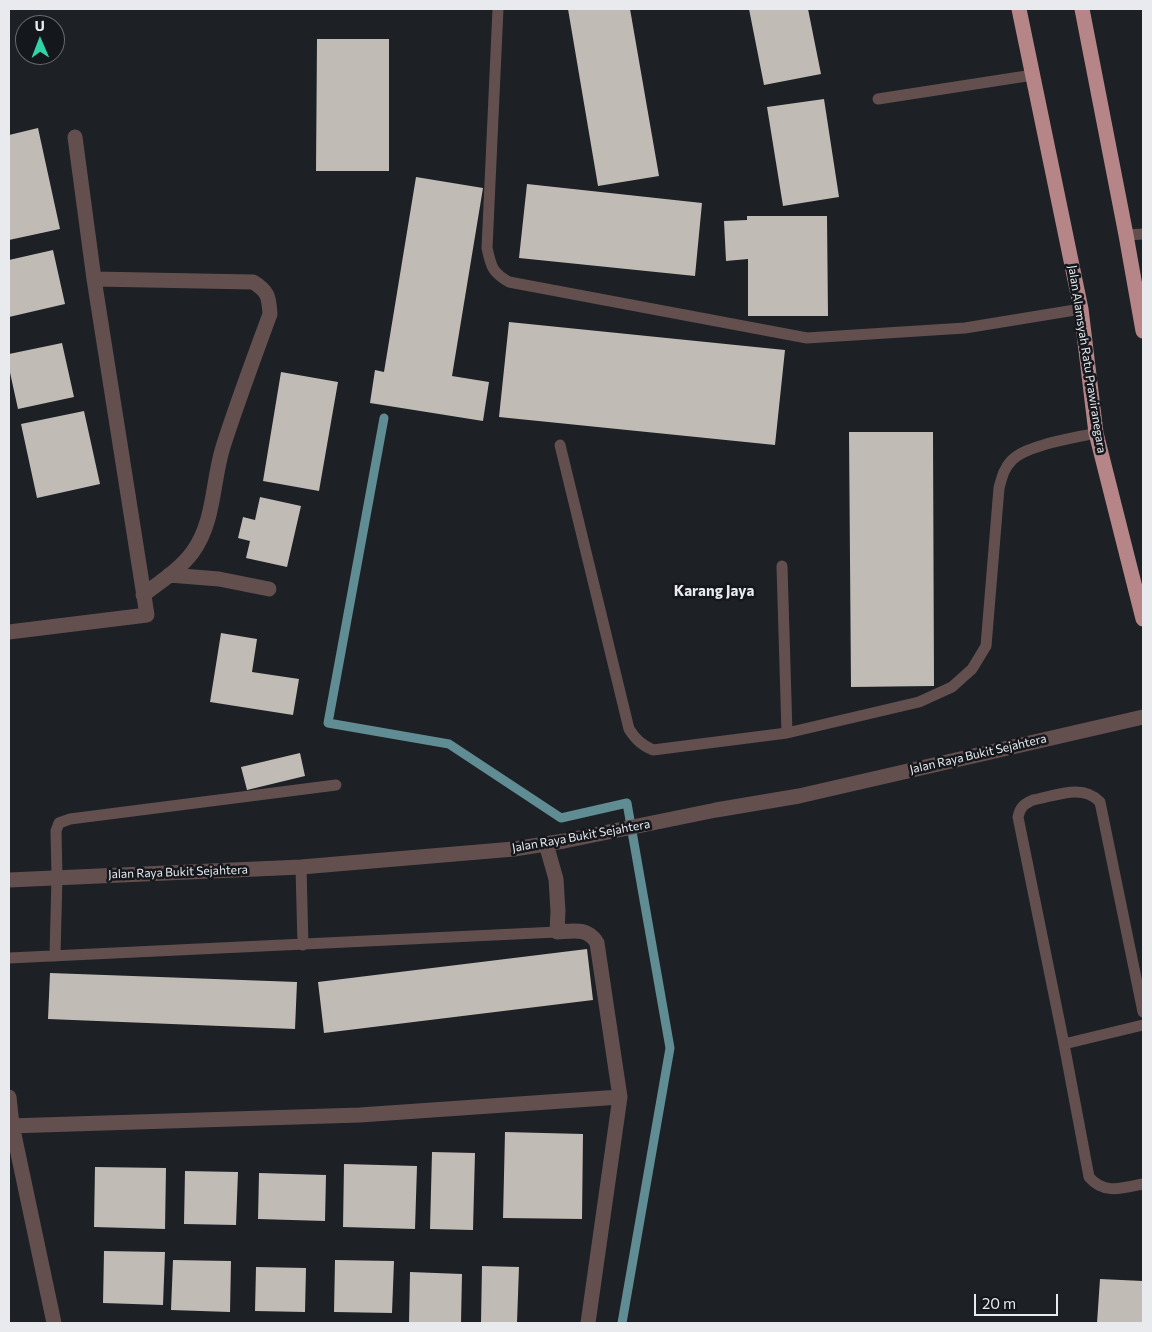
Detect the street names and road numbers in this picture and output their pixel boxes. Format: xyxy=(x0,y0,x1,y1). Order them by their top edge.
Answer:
street label: Jalan Alamsyah Ratu Prawiranegara xyxy=(1065,264,1109,454)
street label: Jalan Raya Bukit Sejahtera xyxy=(908,731,1048,777)
street label: Jalan Raya Bukit Sejahtera xyxy=(511,817,651,855)
street label: Jalan Raya Bukit Sejahtera xyxy=(108,862,248,882)

